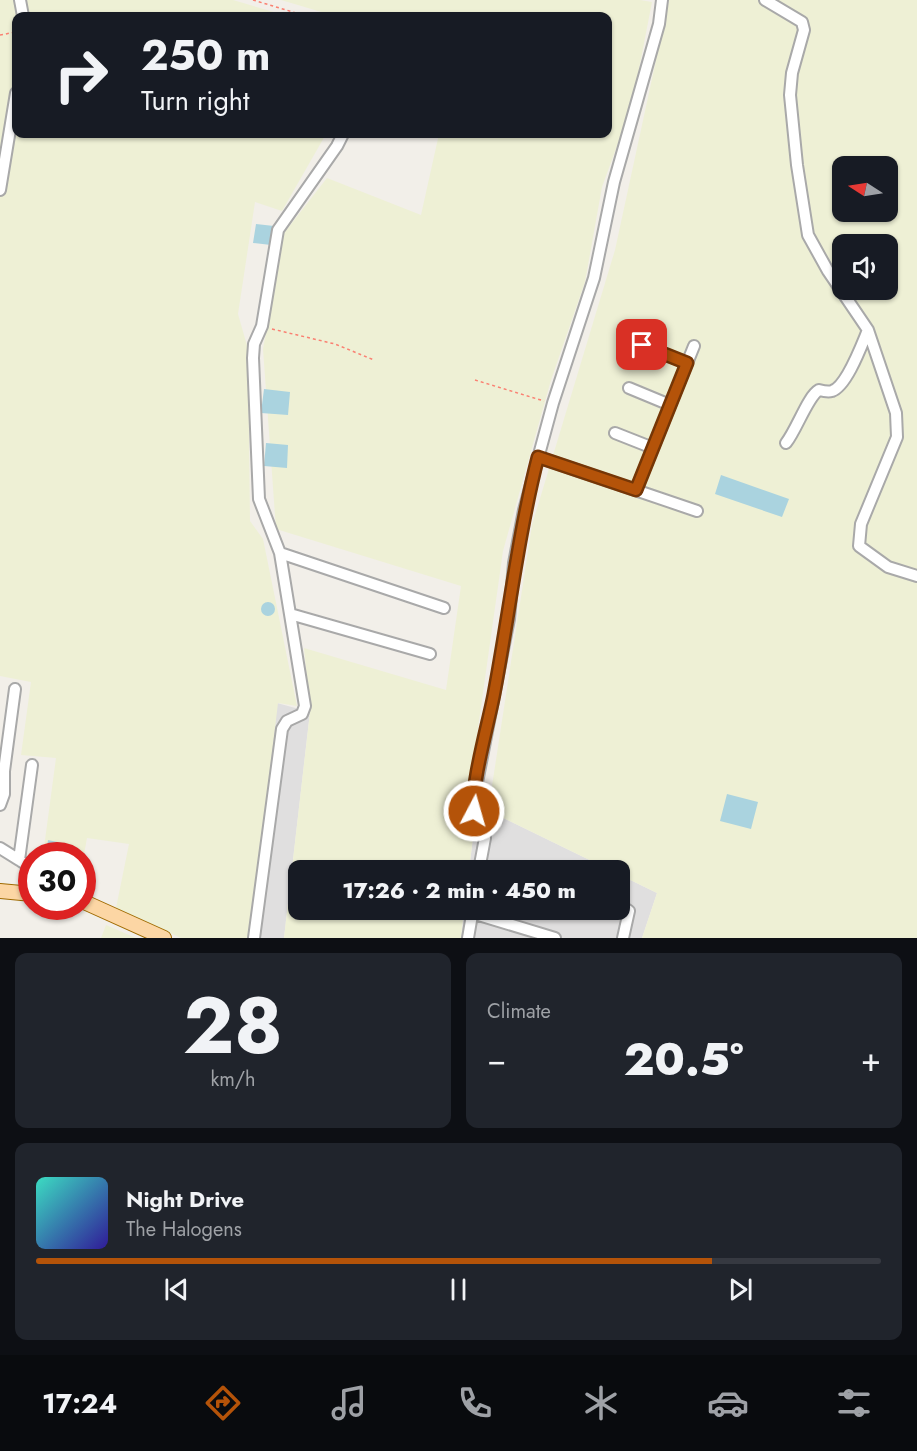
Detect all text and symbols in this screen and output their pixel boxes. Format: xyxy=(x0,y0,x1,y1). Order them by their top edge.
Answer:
text: 250 m xyxy=(141,25,271,86)
icon: right xyxy=(42,36,120,114)
text: Turn right xyxy=(141,81,249,120)
north arrow xyxy=(832,156,898,222)
map controls xyxy=(832,156,898,300)
button: sound xyxy=(832,234,898,300)
pin xyxy=(616,319,667,370)
icon: arrive xyxy=(625,328,658,361)
position arrow xyxy=(442,779,506,843)
speed limit sign: 30 xyxy=(18,842,96,920)
text: 17:26 · 2 min · 450 m xyxy=(342,874,576,906)
text: 28 xyxy=(183,970,283,1082)
text: Climate xyxy=(487,997,551,1026)
text: 20.5° xyxy=(624,1027,744,1092)
text: − xyxy=(487,1036,506,1083)
text: + xyxy=(861,1036,881,1083)
text: km/h xyxy=(210,1065,256,1094)
text: Night Drive xyxy=(126,1183,244,1215)
text: The Halogens xyxy=(126,1215,242,1244)
icon: previous xyxy=(160,1273,193,1306)
icon: pause xyxy=(442,1273,475,1306)
icon: next xyxy=(724,1273,757,1306)
icon: directions xyxy=(202,1382,244,1424)
icon: music xyxy=(328,1382,370,1424)
icon: phone xyxy=(454,1382,496,1424)
icon: climate xyxy=(580,1382,622,1424)
icon: car xyxy=(707,1382,749,1424)
icon: filters xyxy=(833,1382,875,1424)
text: 17:24 xyxy=(42,1384,117,1423)

